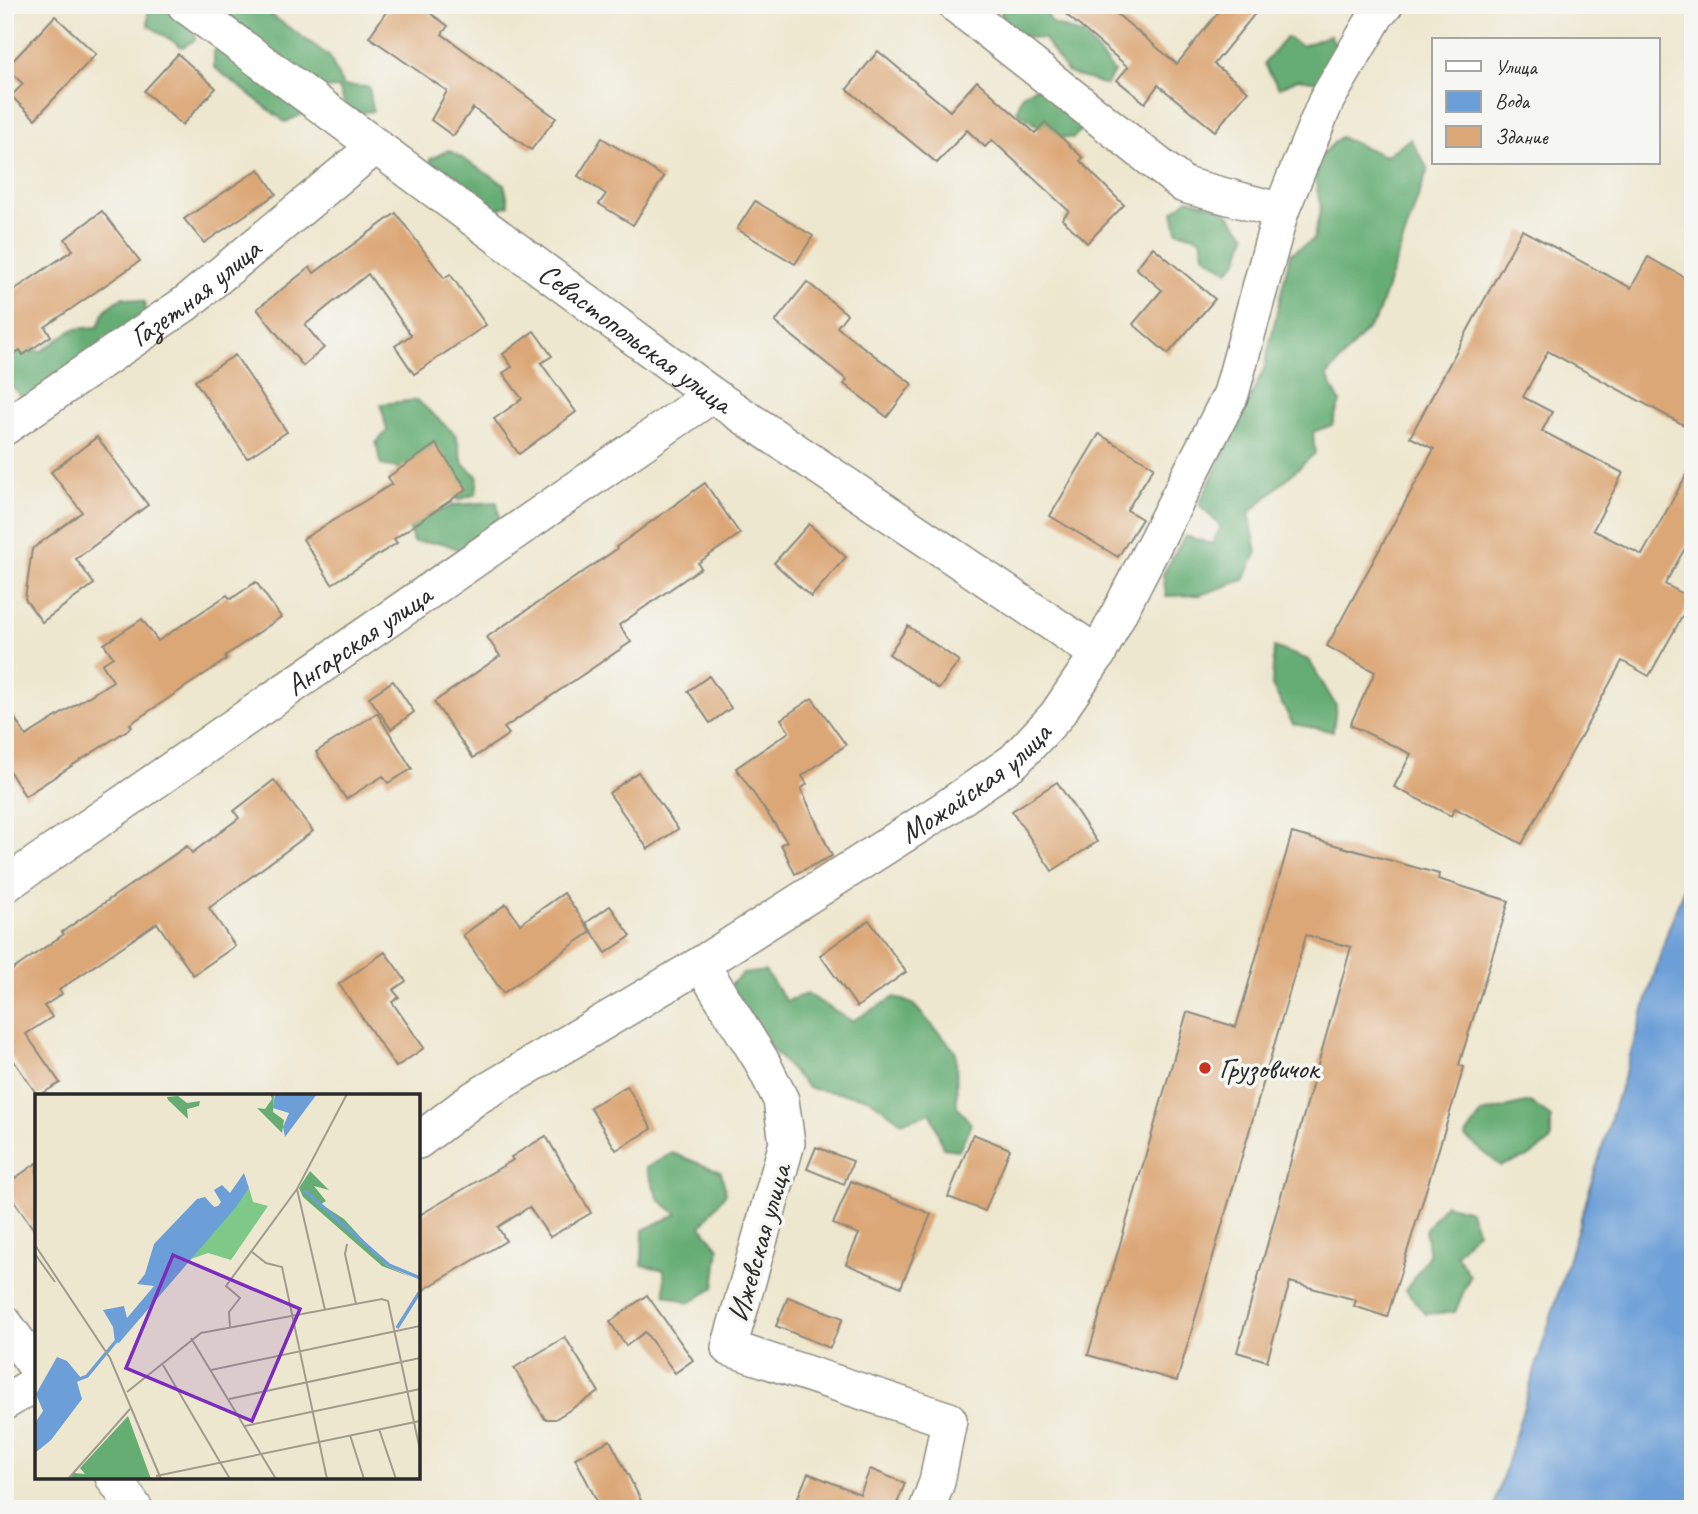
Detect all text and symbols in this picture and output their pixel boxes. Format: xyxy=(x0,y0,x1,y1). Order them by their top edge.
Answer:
legend xyxy=(1432,38,1660,164)
text: Улица xyxy=(1495,54,1538,80)
text: Вода xyxy=(1495,88,1531,114)
text: Здание xyxy=(1495,124,1549,150)
street label: Газетная улица xyxy=(122,229,270,355)
street label: Севастопольская улица xyxy=(531,254,741,423)
street label: Ангарская улица xyxy=(278,575,441,704)
street label: Можайская улица xyxy=(892,713,1060,852)
place label: Грузовичок xyxy=(1219,1049,1321,1087)
marker: Грузовичок xyxy=(1197,1060,1213,1076)
inset map xyxy=(35,1094,420,1479)
street label: Ижевская улица xyxy=(718,1157,800,1326)

